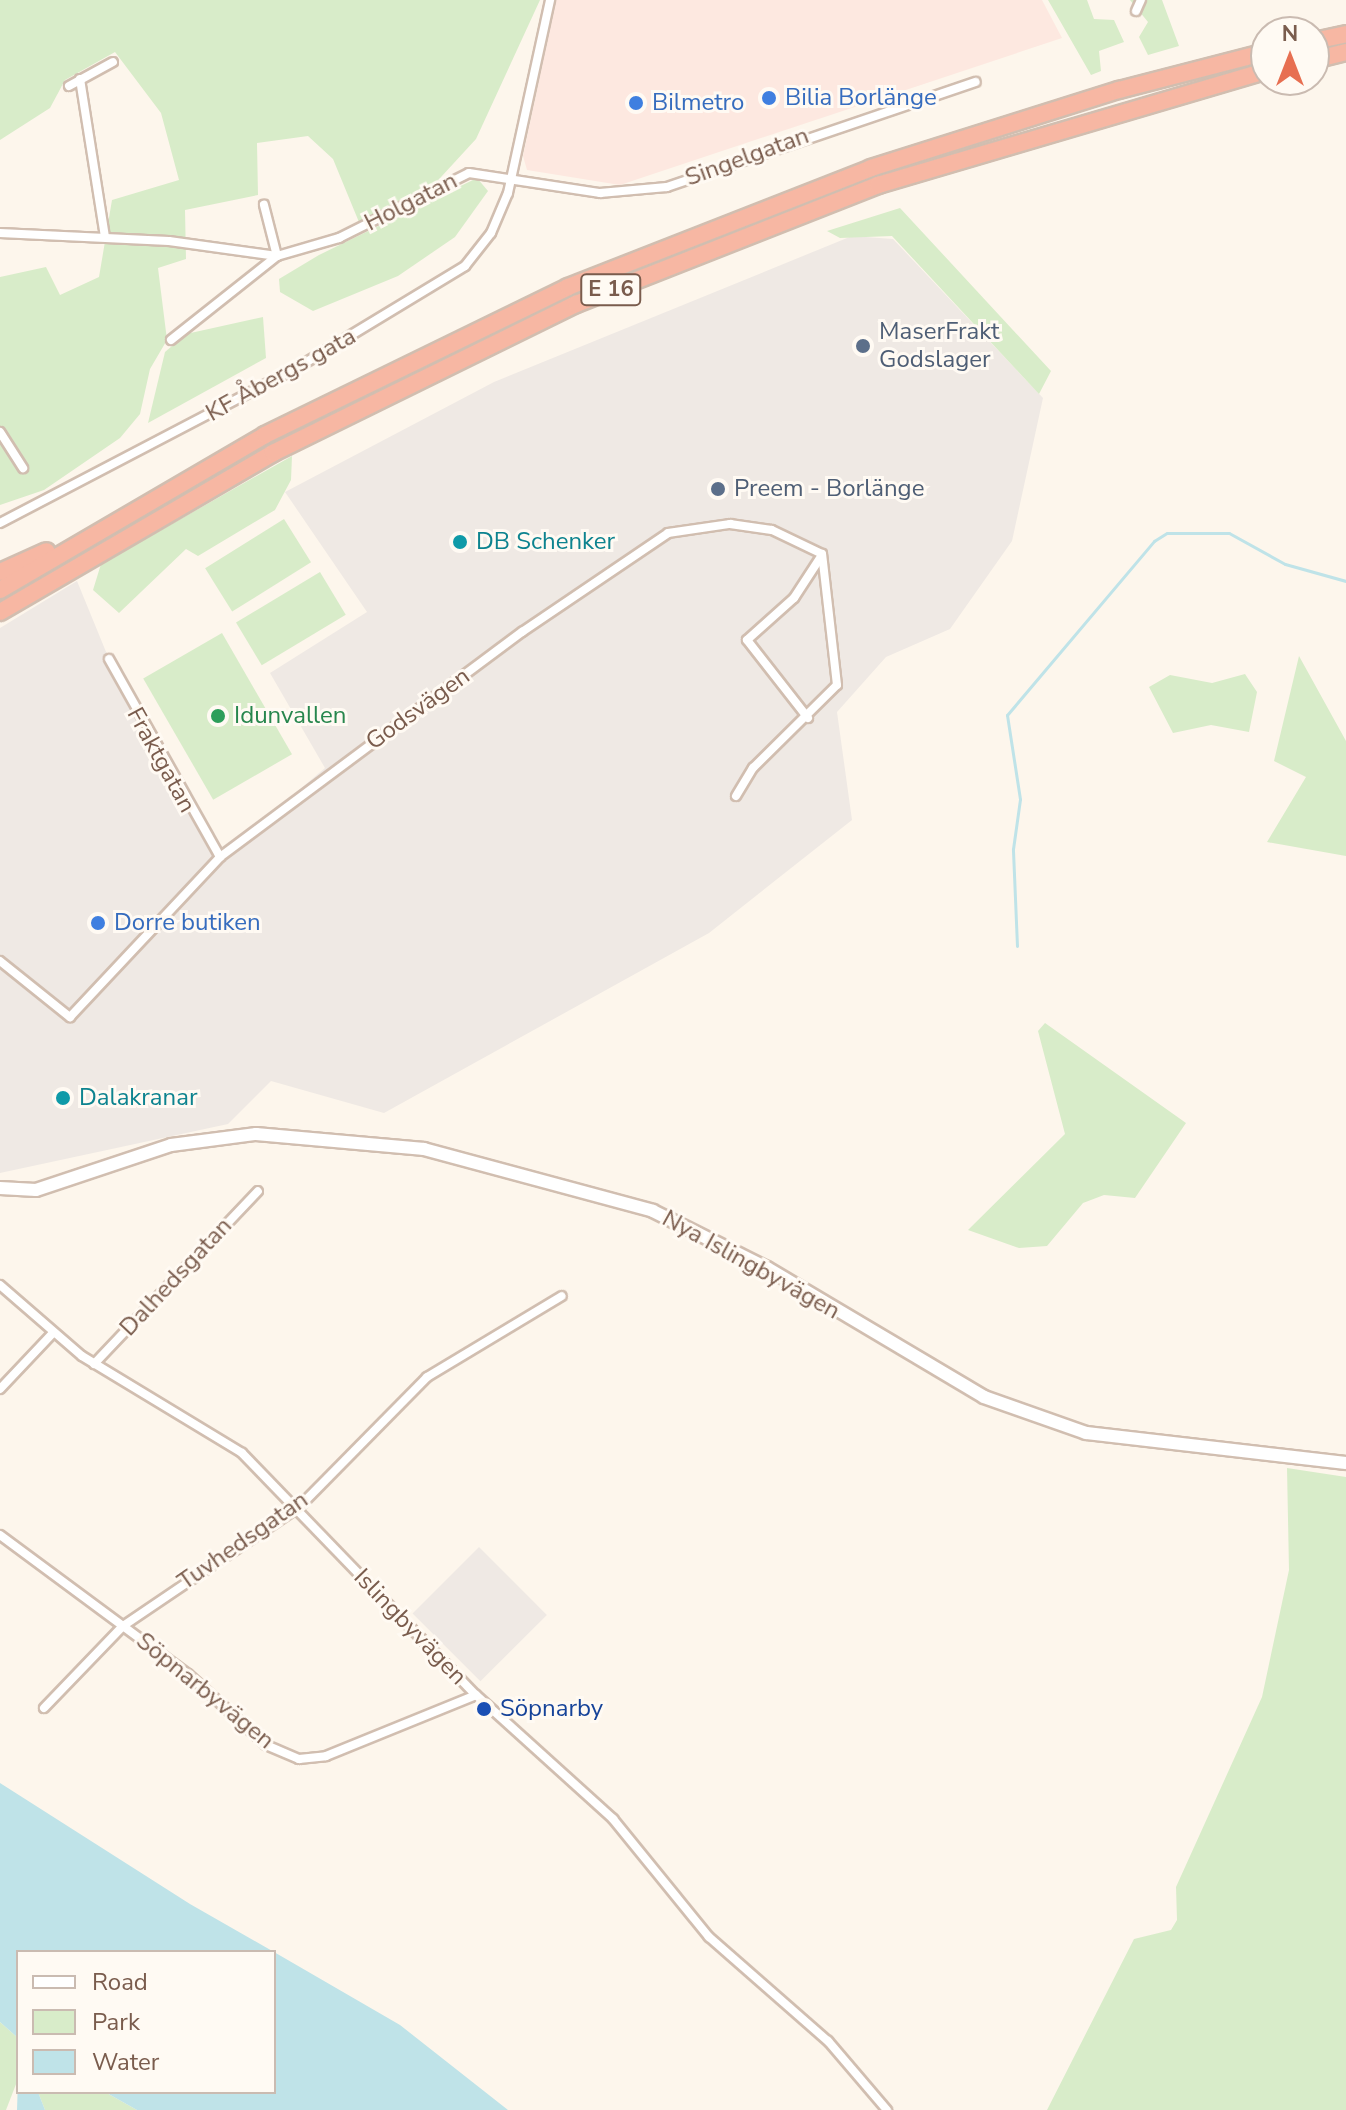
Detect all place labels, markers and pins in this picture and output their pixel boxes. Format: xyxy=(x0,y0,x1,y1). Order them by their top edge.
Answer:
place label: Bilia Borlänge xyxy=(785,84,937,112)
place label: Bilmetro xyxy=(652,89,744,117)
marker: Bilia Borlänge xyxy=(760,89,778,107)
marker: Bilmetro xyxy=(627,94,645,112)
place label: MaserFrakt Godslager xyxy=(879,318,999,374)
marker: MaserFrakt Godslager xyxy=(854,337,872,355)
place label: Preem - Borlänge xyxy=(734,475,924,503)
marker: Preem - Borlänge xyxy=(709,480,727,498)
place label: DB Schenker xyxy=(476,528,615,556)
marker: DB Schenker xyxy=(451,533,469,551)
place label: Idunvallen xyxy=(234,702,346,730)
marker: Idunvallen xyxy=(209,707,227,725)
place label: Dorre butiken xyxy=(114,909,261,937)
marker: Dorre butiken xyxy=(89,914,107,932)
place label: Dalakranar xyxy=(79,1084,197,1112)
marker: Dalakranar xyxy=(54,1089,72,1107)
place label: Söpnarby xyxy=(500,1695,603,1723)
marker: Söpnarby xyxy=(475,1700,493,1718)

